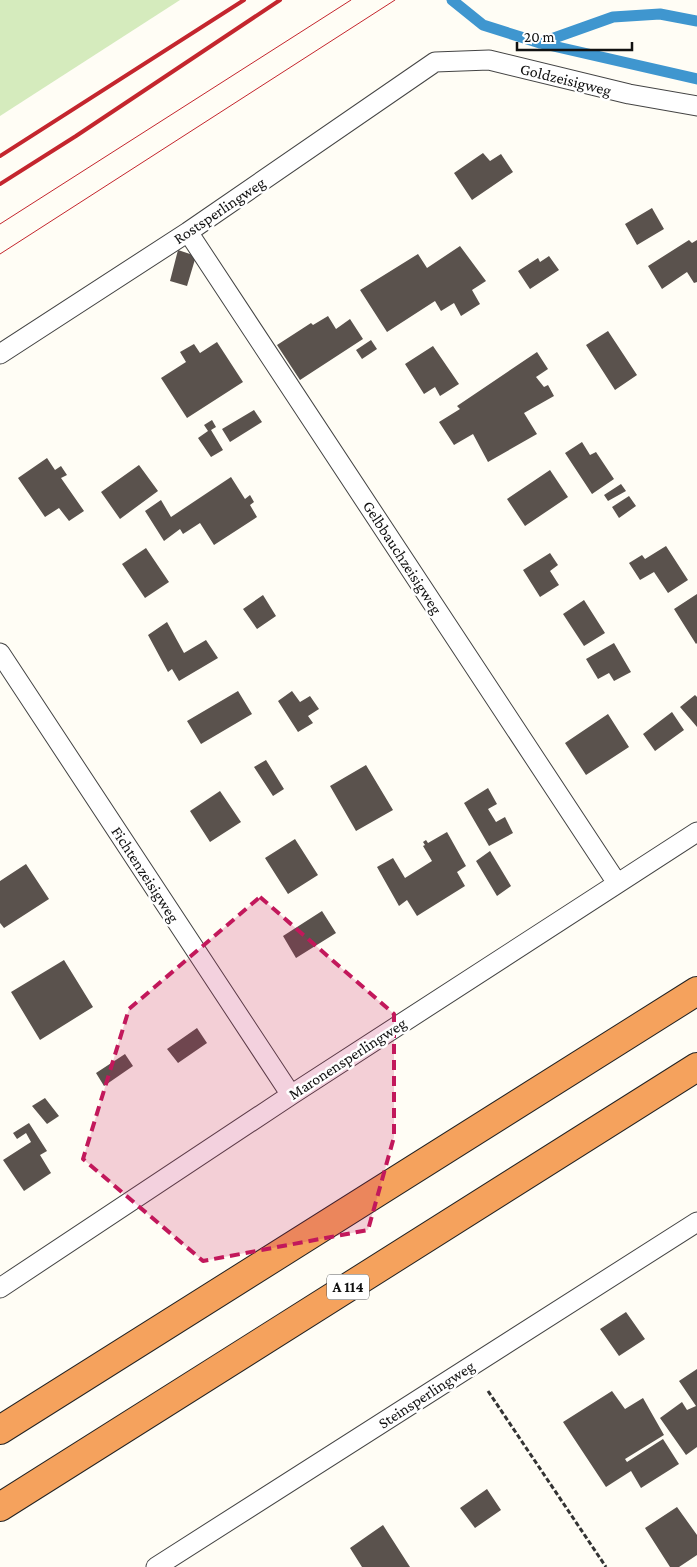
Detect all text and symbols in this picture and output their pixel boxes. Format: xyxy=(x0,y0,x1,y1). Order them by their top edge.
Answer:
scale bar xyxy=(517,20,632,52)
text: 20 m xyxy=(524,29,555,45)
street label: Goldzeisigweg xyxy=(518,60,613,100)
street label: Rostsperlingweg xyxy=(170,173,269,248)
street label: Gelbbauchzeisigweg xyxy=(359,498,446,618)
street label: Fichtenzeisigweg xyxy=(108,823,183,926)
street label: Maronensperlingweg xyxy=(285,1014,410,1104)
road number: A 114 xyxy=(327,1274,369,1300)
street label: Steinsperlingweg xyxy=(375,1357,478,1433)

